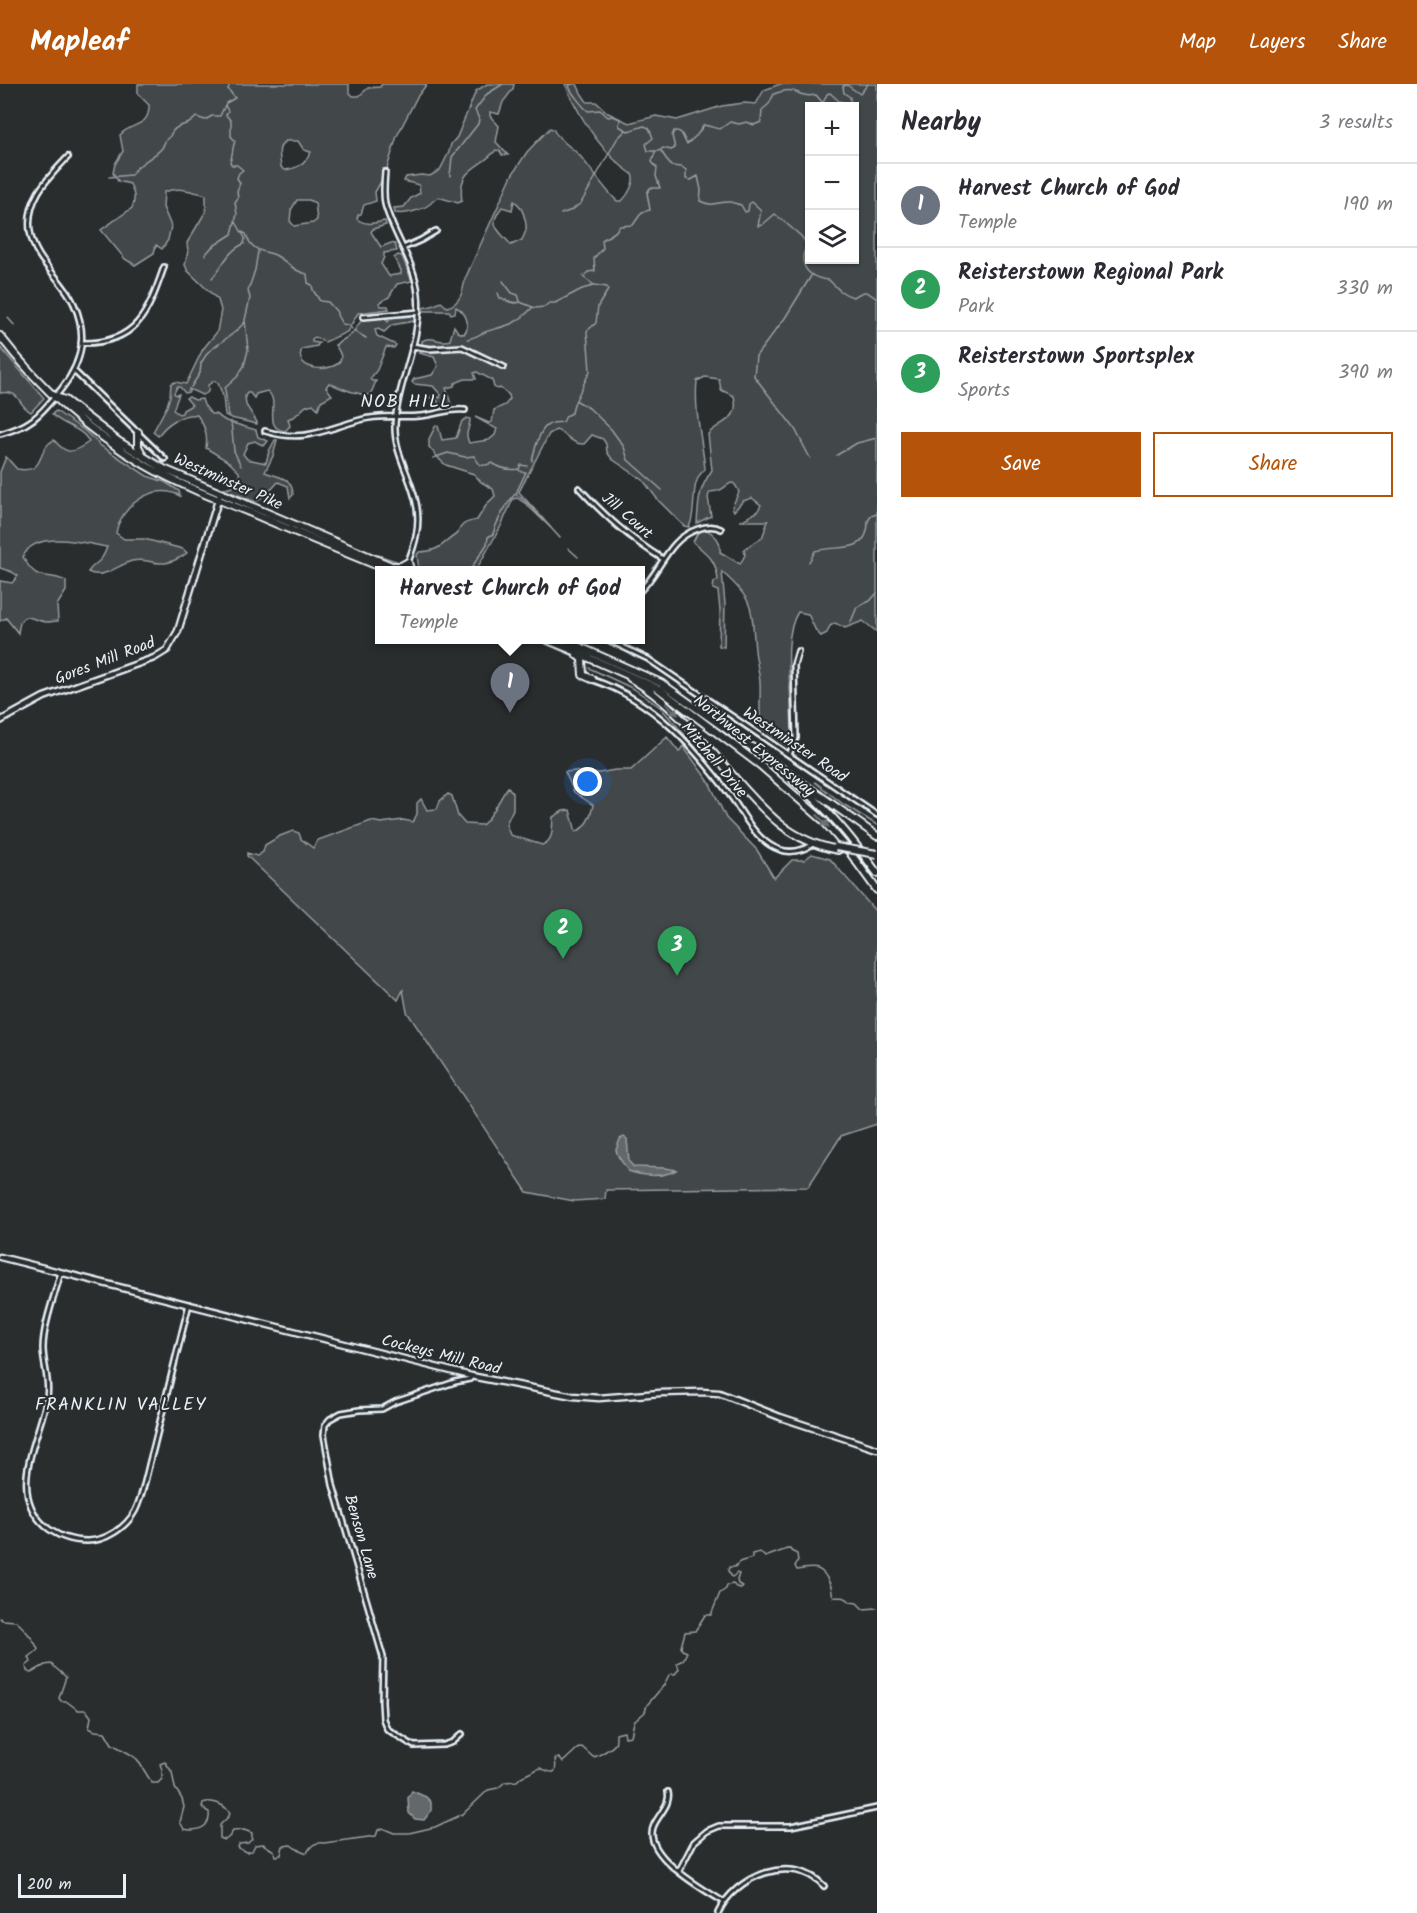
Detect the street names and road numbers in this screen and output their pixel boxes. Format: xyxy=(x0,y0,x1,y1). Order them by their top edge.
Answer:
street label: Westminster Pike xyxy=(170,447,286,517)
street label: Jill Court xyxy=(596,486,659,546)
street label: Gores Mill Road xyxy=(51,630,160,692)
street label: Northwest Expressway xyxy=(687,689,821,804)
street label: Westminster Road xyxy=(738,701,853,790)
street label: Mitchell Drive xyxy=(674,716,754,804)
street label: Cockeys Mill Road xyxy=(379,1328,504,1382)
street label: Benson Lane xyxy=(337,1492,385,1582)

